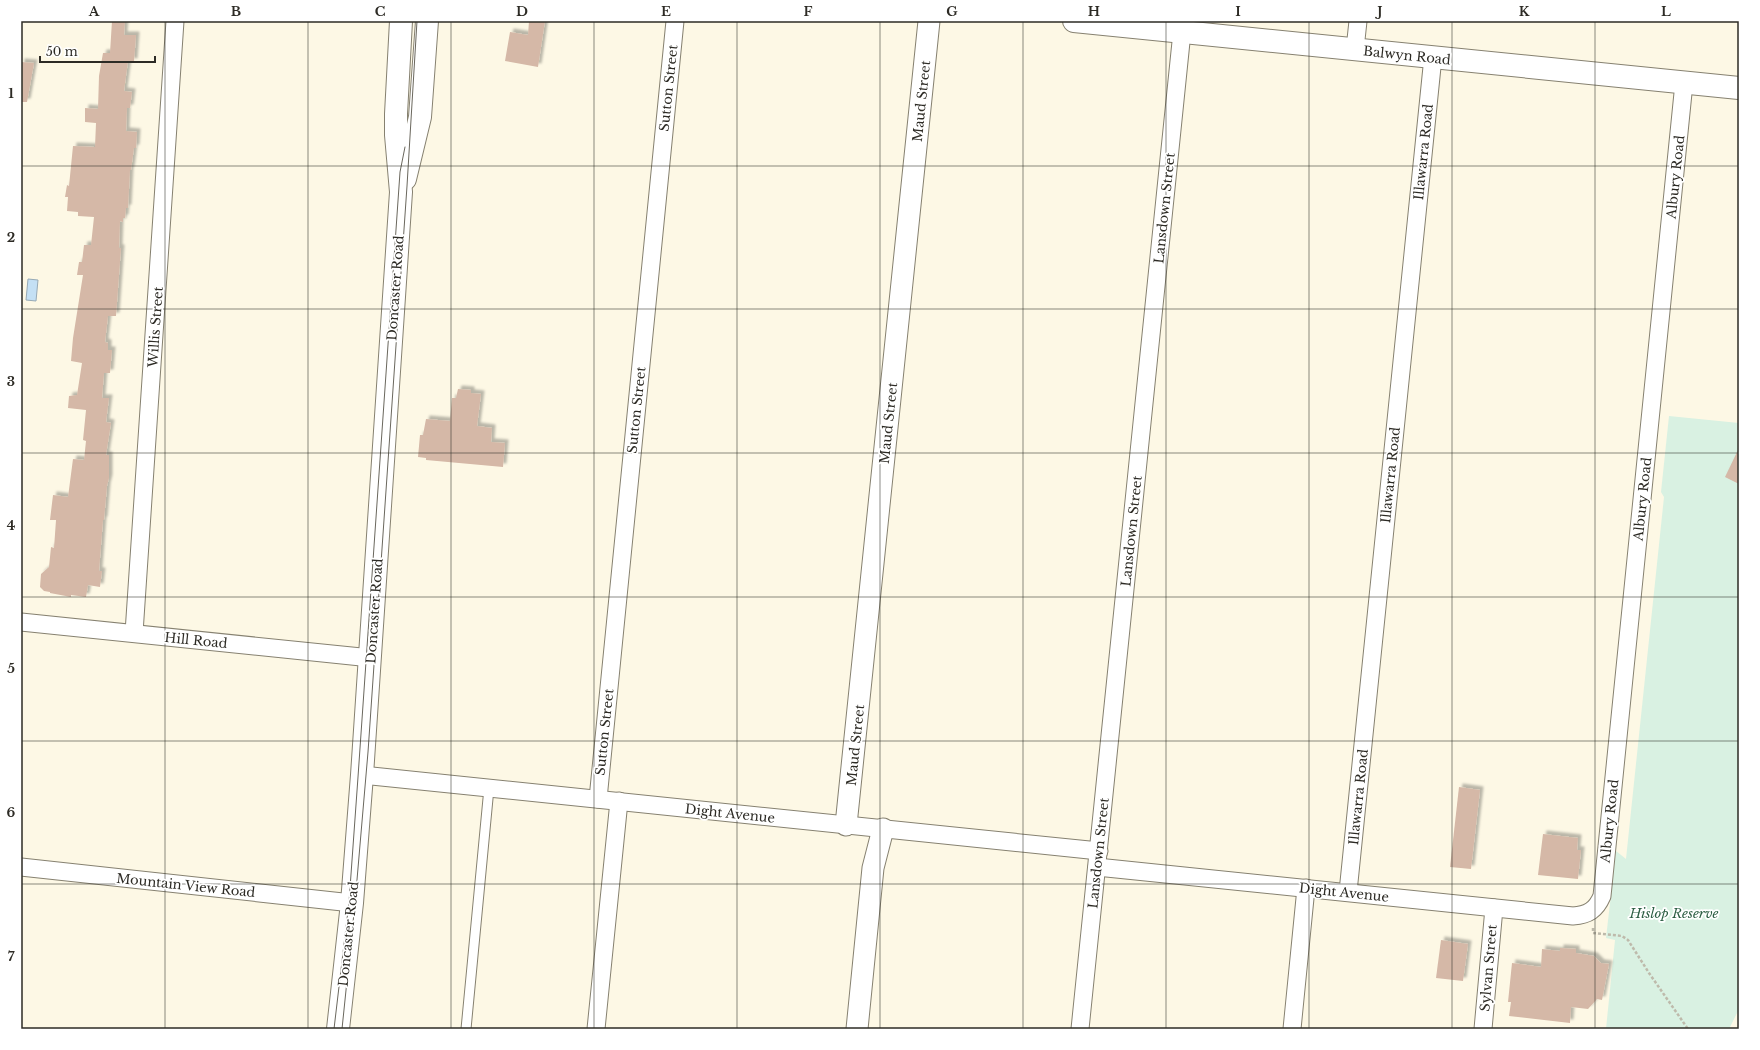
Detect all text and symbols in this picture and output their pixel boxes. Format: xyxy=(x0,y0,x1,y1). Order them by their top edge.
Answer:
text: A xyxy=(88,3,100,20)
text: B xyxy=(231,3,241,20)
text: C xyxy=(375,3,386,20)
text: D xyxy=(516,3,528,20)
text: E xyxy=(661,3,671,20)
text: F xyxy=(804,3,813,20)
text: G xyxy=(946,3,958,20)
text: H xyxy=(1088,3,1100,20)
text: I xyxy=(1235,3,1241,20)
text: J xyxy=(1374,3,1383,20)
text: K xyxy=(1519,3,1530,20)
text: L xyxy=(1661,3,1671,20)
scale bar xyxy=(40,38,155,64)
street label: Balwyn Road xyxy=(1362,42,1452,69)
text: 50 m xyxy=(46,44,78,59)
street label: Sutton Street xyxy=(655,44,682,132)
street label: Maud Street xyxy=(909,59,934,143)
text: 1 xyxy=(8,85,14,102)
street label: Illawarra Road xyxy=(1410,103,1437,201)
street label: Albury Road xyxy=(1663,134,1688,221)
street label: Lansdown Street xyxy=(1150,152,1179,264)
text: 2 xyxy=(7,229,15,246)
street label: Doncaster Road xyxy=(383,235,408,341)
street label: Willis Street xyxy=(144,286,167,369)
street label: Sutton Street xyxy=(623,366,650,454)
text: 3 xyxy=(7,373,15,390)
street label: Maud Street xyxy=(876,381,901,465)
street label: Illawarra Road xyxy=(1377,426,1404,524)
street label: Albury Road xyxy=(1630,456,1655,543)
street label: Lansdown Street xyxy=(1117,475,1146,587)
text: 4 xyxy=(7,517,16,534)
street label: Doncaster Road xyxy=(362,558,387,664)
street label: Hill Road xyxy=(164,629,229,652)
text: 5 xyxy=(7,660,15,677)
street label: Sutton Street xyxy=(591,688,618,776)
street label: Maud Street xyxy=(843,703,868,787)
street label: Illawarra Road xyxy=(1345,748,1372,846)
street label: Albury Road xyxy=(1597,778,1622,865)
street label: Lansdown Street xyxy=(1084,797,1113,909)
street label: Dight Avenue xyxy=(684,800,776,827)
text: 6 xyxy=(7,804,16,821)
street label: Mountain View Road xyxy=(116,870,256,901)
street label: Dight Avenue xyxy=(1298,879,1390,906)
street label: Doncaster Road xyxy=(335,880,362,987)
park label: Hislop Reserve xyxy=(1629,905,1718,922)
street label: Sylvan Street xyxy=(1476,924,1501,1012)
text: 7 xyxy=(8,948,15,965)

